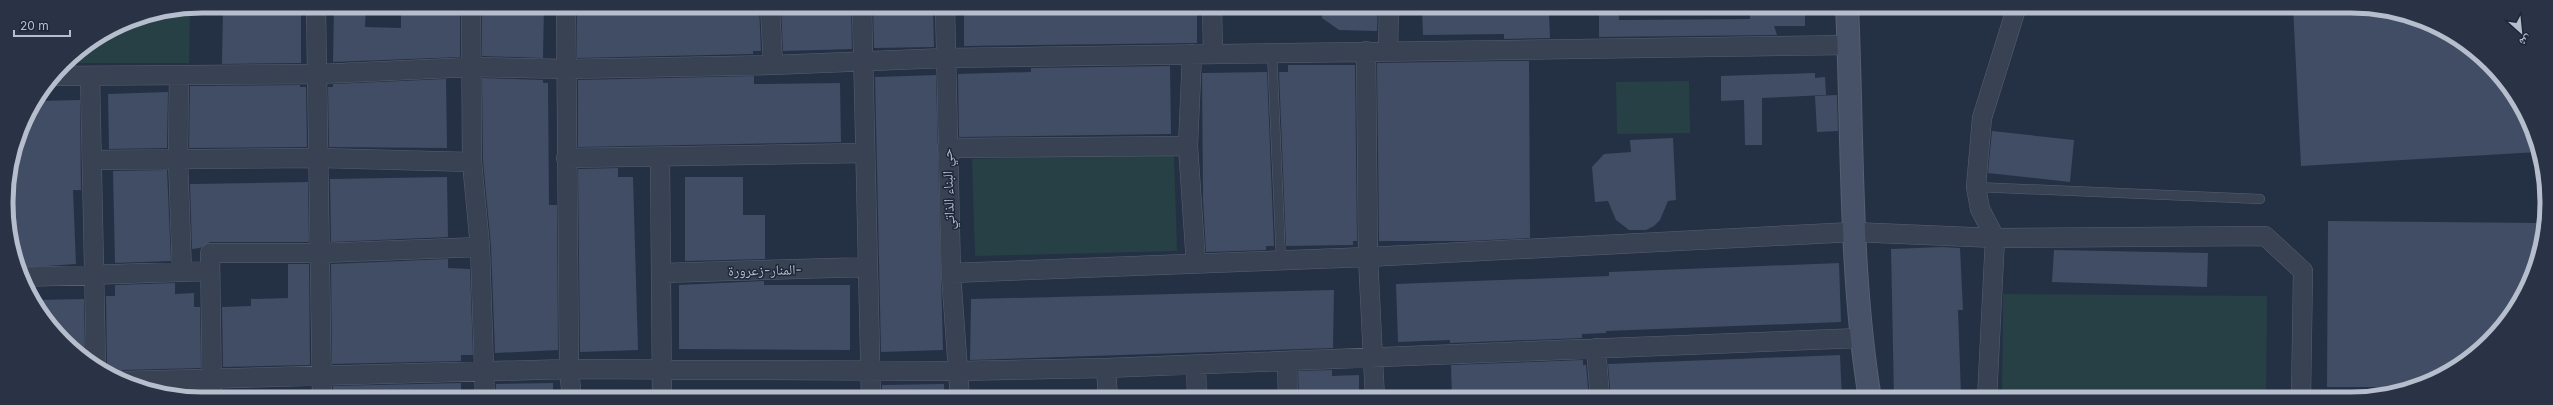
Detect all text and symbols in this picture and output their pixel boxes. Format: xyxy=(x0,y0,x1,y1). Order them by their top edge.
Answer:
scale bar xyxy=(14,12,70,38)
north arrow xyxy=(2501,12,2541,52)
text: 20 m xyxy=(20,18,49,33)
text: ش xyxy=(2516,31,2534,50)
street label: حي البناء الذاتي xyxy=(938,148,961,230)
street label: المنار-زعرورة- xyxy=(728,260,802,280)

